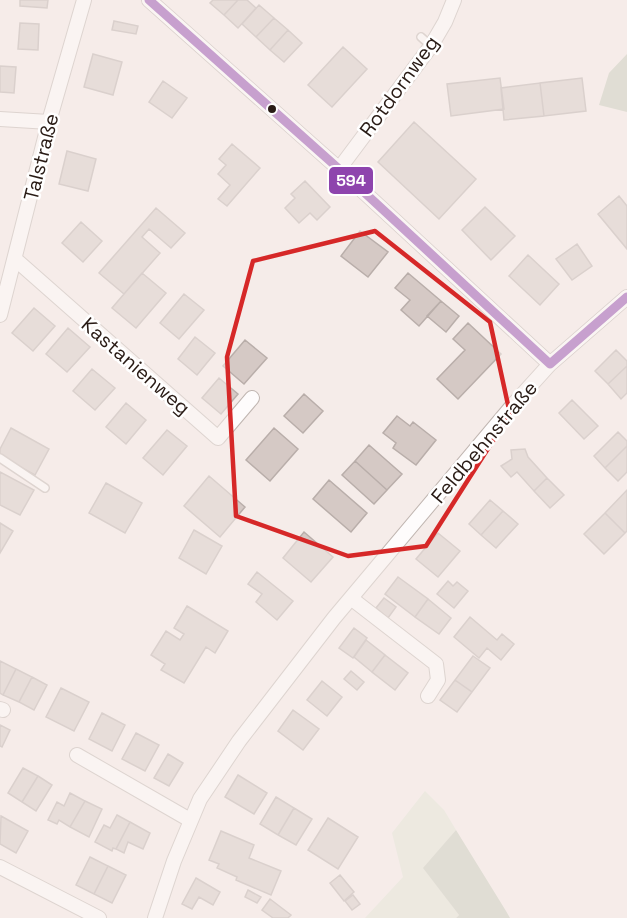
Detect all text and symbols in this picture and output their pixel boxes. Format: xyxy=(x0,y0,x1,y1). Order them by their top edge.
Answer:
street label: Rotdornweg xyxy=(354,30,444,142)
unlabelled marker xyxy=(266,103,278,115)
street label: Talstraße xyxy=(18,111,64,203)
line badge: 594 xyxy=(328,166,374,195)
text: 594 xyxy=(336,170,366,191)
street label: Kastanienweg xyxy=(76,311,196,421)
street label: Feldbehnstraße xyxy=(425,375,543,509)

